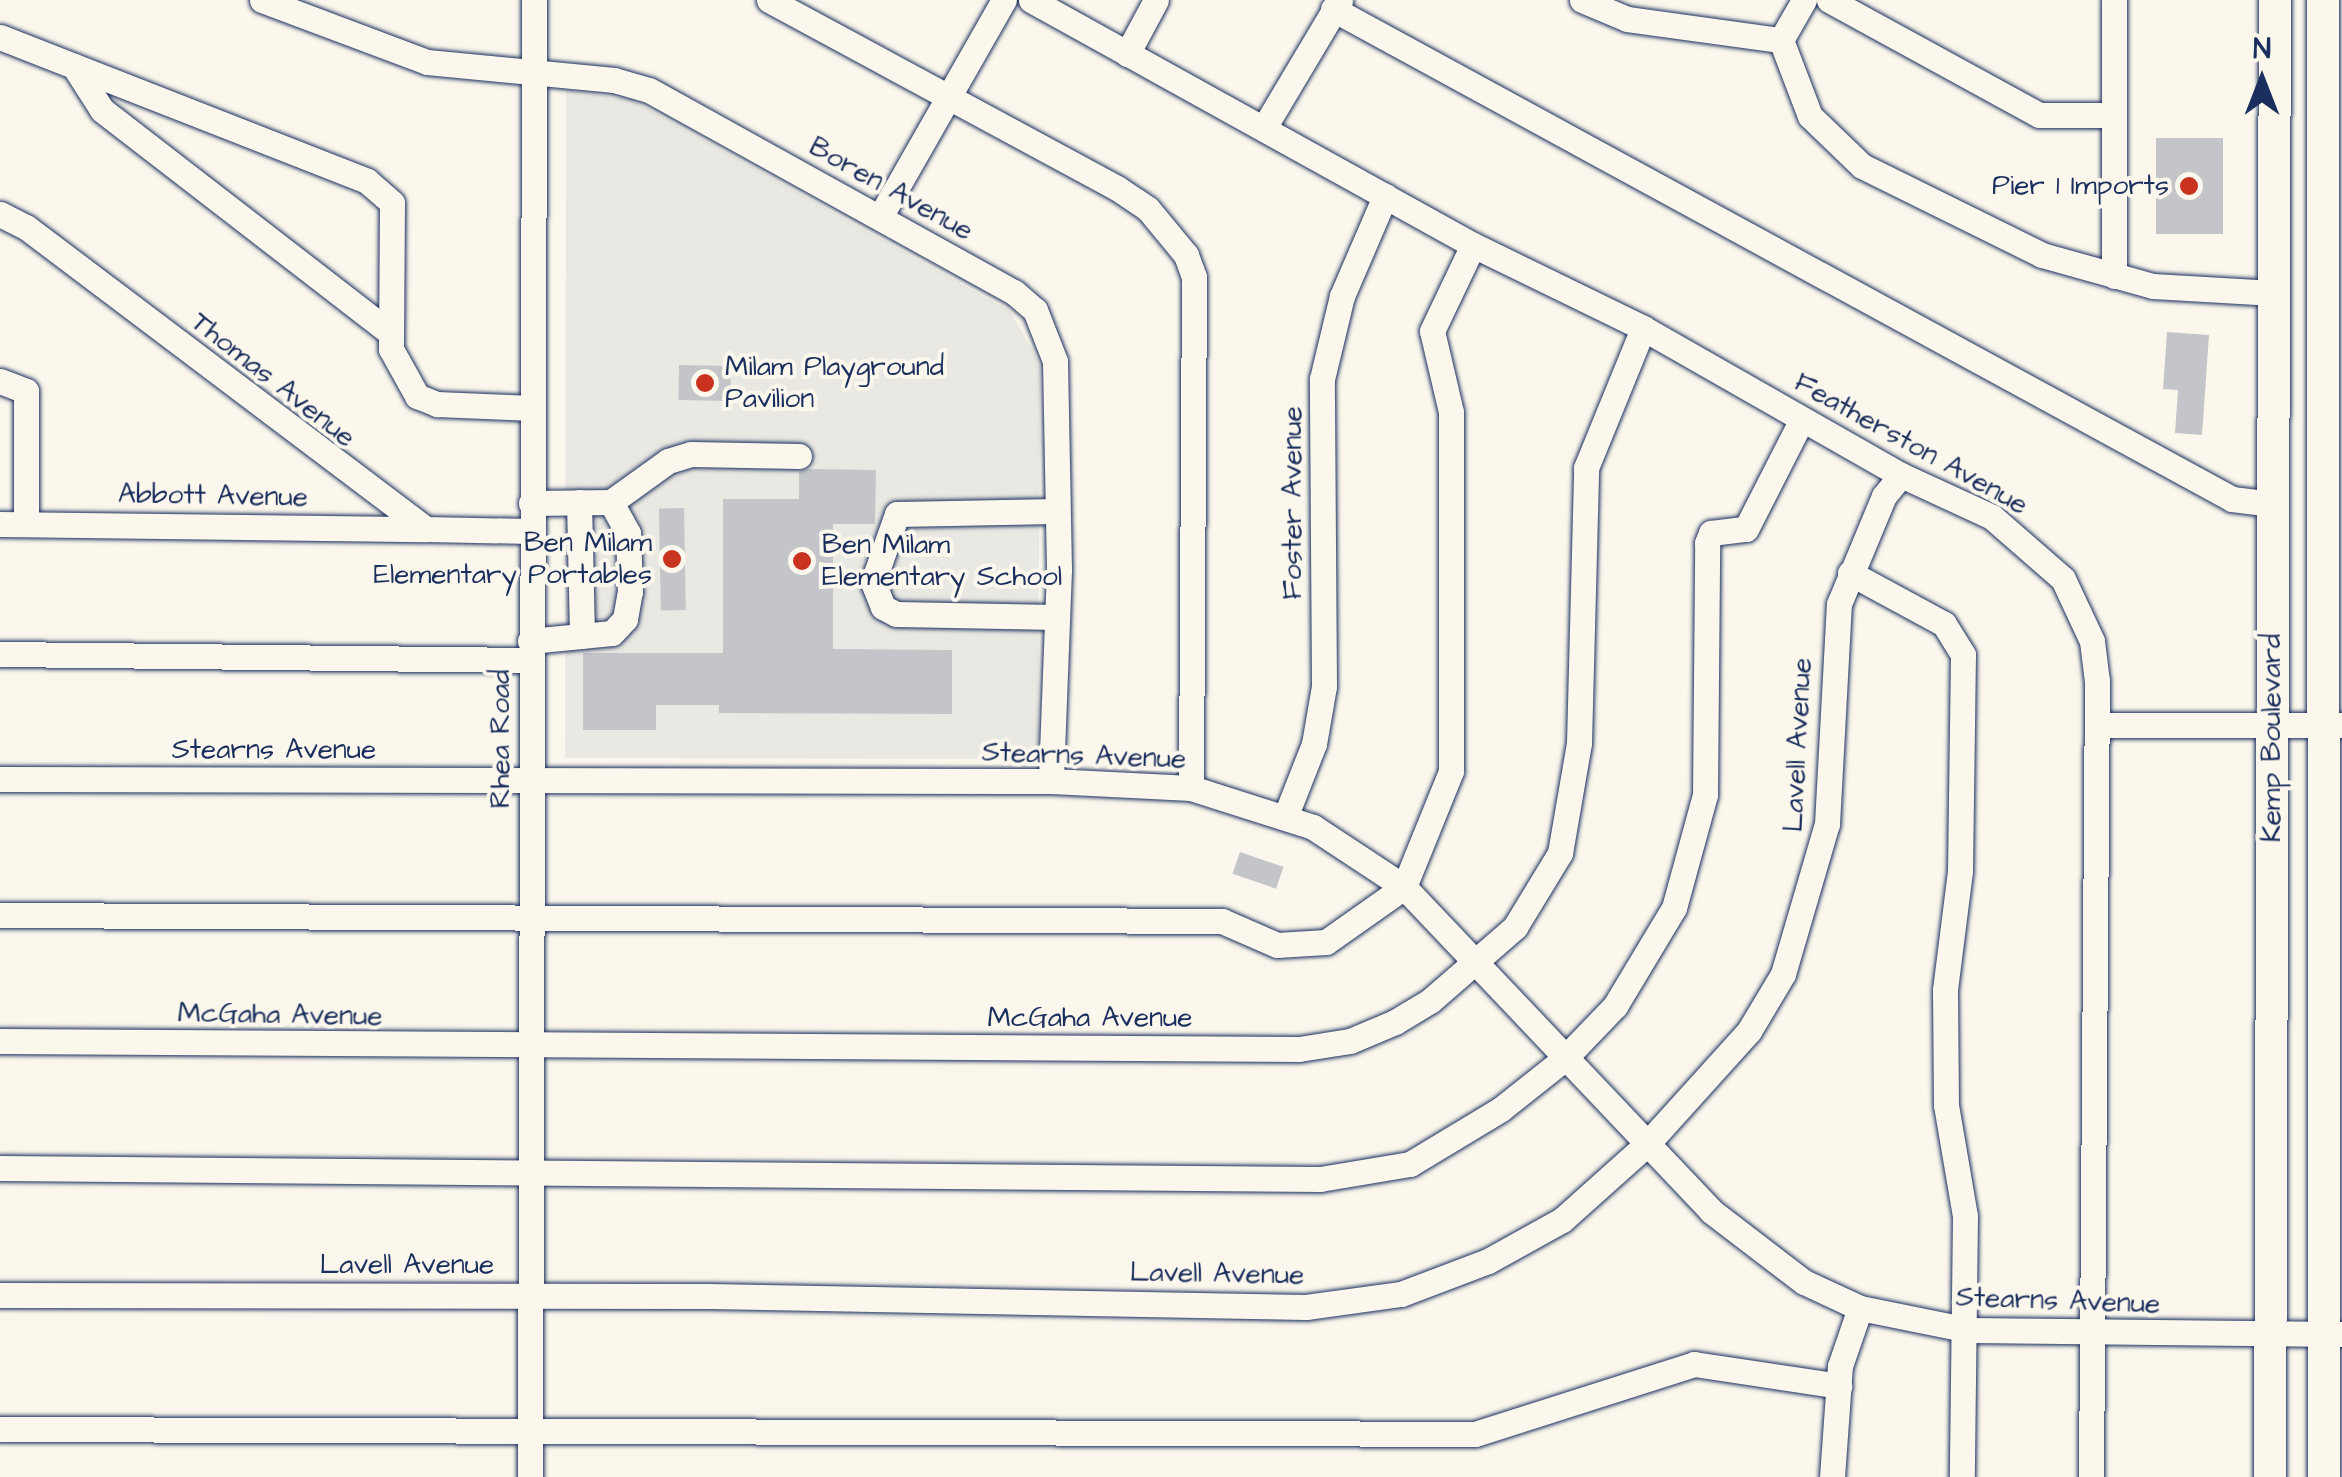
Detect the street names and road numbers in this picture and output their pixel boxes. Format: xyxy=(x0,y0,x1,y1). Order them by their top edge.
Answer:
street label: Boren Avenue xyxy=(803,130,979,248)
street label: Thomas Avenue xyxy=(184,305,362,455)
street label: Featherston Avenue xyxy=(1788,366,2034,522)
street label: Foster Avenue xyxy=(1276,406,1310,600)
street label: Abbott Avenue xyxy=(118,478,308,514)
street label: Kemp Boulevard xyxy=(2255,634,2289,842)
street label: Lavell Avenue xyxy=(1777,657,1819,833)
street label: Rhea Road xyxy=(484,670,518,808)
street label: Stearns Avenue xyxy=(172,733,376,767)
street label: Stearns Avenue xyxy=(981,736,1187,776)
street label: McGaha Avenue xyxy=(177,996,383,1034)
street label: McGaha Avenue xyxy=(988,1001,1192,1035)
street label: Lavell Avenue xyxy=(320,1248,494,1282)
street label: Lavell Avenue xyxy=(1130,1256,1304,1292)
street label: Stearns Avenue xyxy=(1955,1281,2161,1321)

